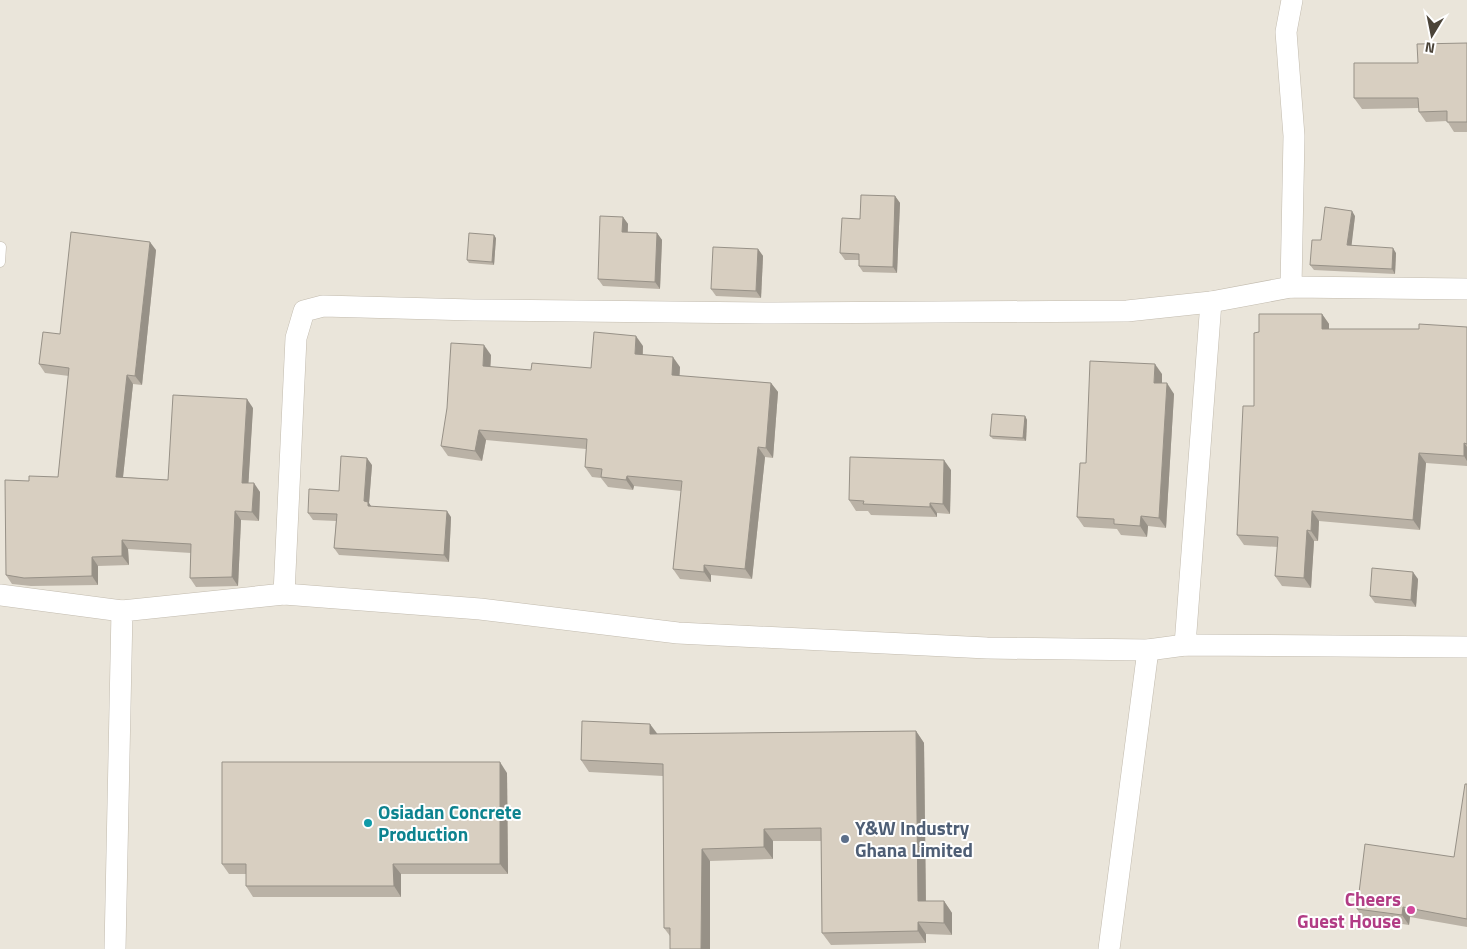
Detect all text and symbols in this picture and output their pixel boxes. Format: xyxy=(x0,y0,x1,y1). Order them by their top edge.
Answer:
north arrow xyxy=(1407,10,1457,60)
text: N xyxy=(1423,37,1436,59)
place label: Osiadan Concrete Production xyxy=(378,797,522,848)
place label: Y&W Industry Ghana Limited xyxy=(855,813,973,864)
marker: Osiadan Concrete Production xyxy=(362,817,374,829)
marker: Y&W Industry Ghana Limited xyxy=(839,833,851,845)
place label: Cheers Guest House xyxy=(1297,884,1401,935)
marker: Cheers Guest House xyxy=(1405,904,1417,916)

